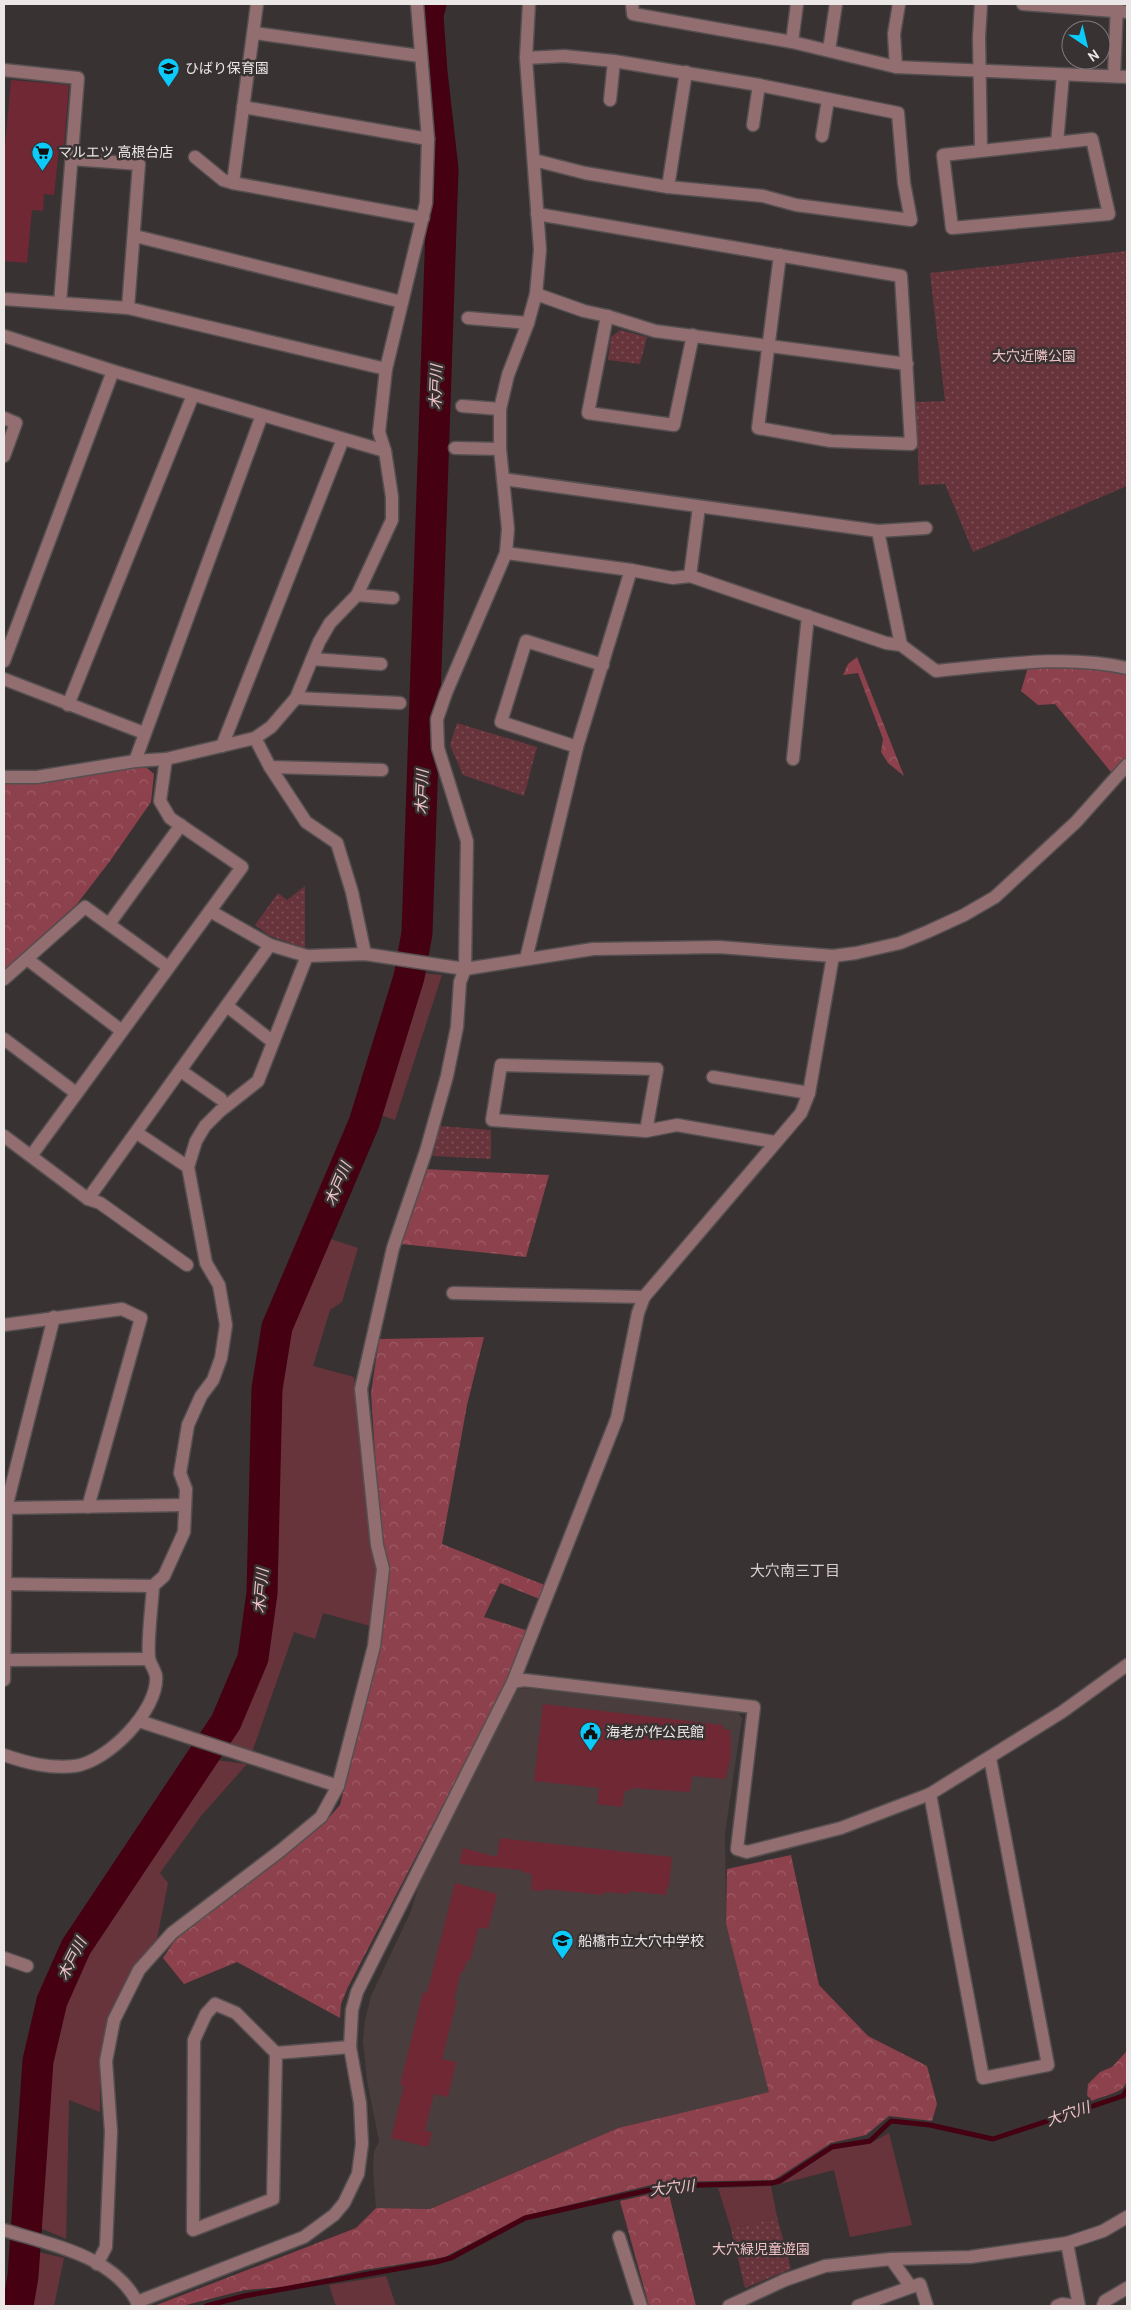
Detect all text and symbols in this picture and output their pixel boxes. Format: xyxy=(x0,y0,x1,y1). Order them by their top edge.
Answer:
north arrow xyxy=(1061,20,1111,70)
text: N xyxy=(1084,45,1103,66)
school or university icon: ひばり保育園 xyxy=(157,56,181,87)
place label: ひばり保育園 xyxy=(185,59,269,77)
supermarket icon: マルエツ 高根台店 xyxy=(30,140,54,171)
place label: マルエツ 高根台店 xyxy=(58,143,173,161)
park label: 大穴近隣公園 xyxy=(992,347,1076,365)
water label: 木戸川 xyxy=(426,362,446,410)
water label: 木戸川 xyxy=(412,767,432,815)
water label: 木戸川 xyxy=(321,1158,356,1208)
district label: 大穴南三丁目 xyxy=(750,1562,840,1580)
water label: 木戸川 xyxy=(250,1566,272,1614)
public building icon: 海老が作公民館 xyxy=(578,1720,602,1751)
place label: 海老が作公民館 xyxy=(606,1723,704,1741)
school or university icon: 船橋市立大穴中学校 xyxy=(550,1929,574,1960)
place label: 船橋市立大穴中学校 xyxy=(578,1932,704,1950)
water label: 木戸川 xyxy=(54,1933,91,1983)
water label: 大穴川 xyxy=(1044,2098,1094,2130)
water label: 大穴川 xyxy=(649,2176,697,2199)
park label: 大穴緑児童遊園 xyxy=(712,2240,810,2258)

